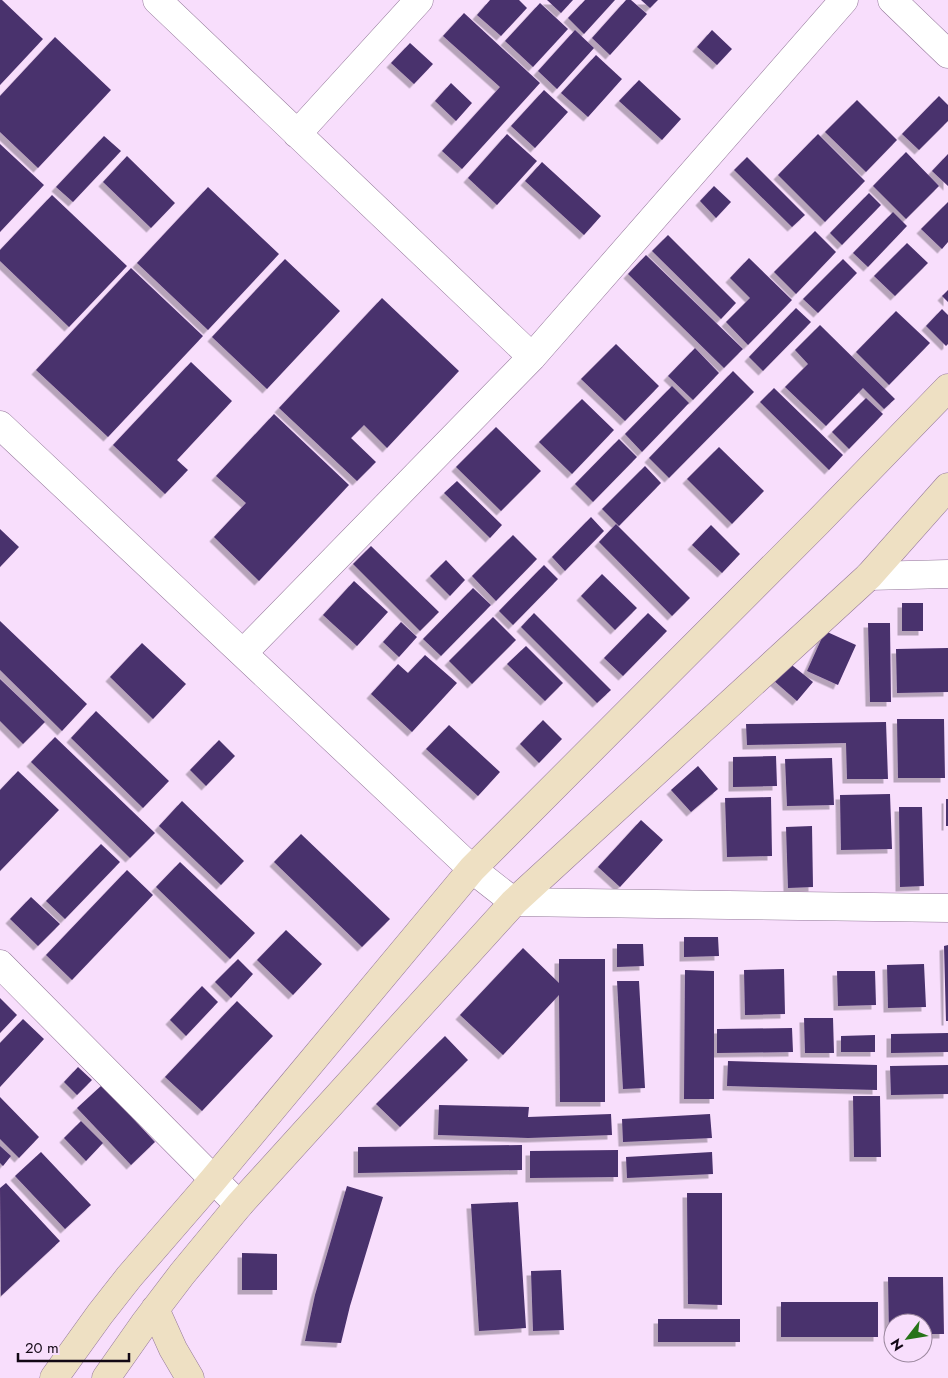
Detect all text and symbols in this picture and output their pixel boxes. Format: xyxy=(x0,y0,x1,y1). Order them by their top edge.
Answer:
north arrow xyxy=(883,1313,933,1363)
scale bar xyxy=(18,1330,129,1362)
text: N xyxy=(885,1335,908,1355)
text: 20 m xyxy=(25,1337,59,1359)

